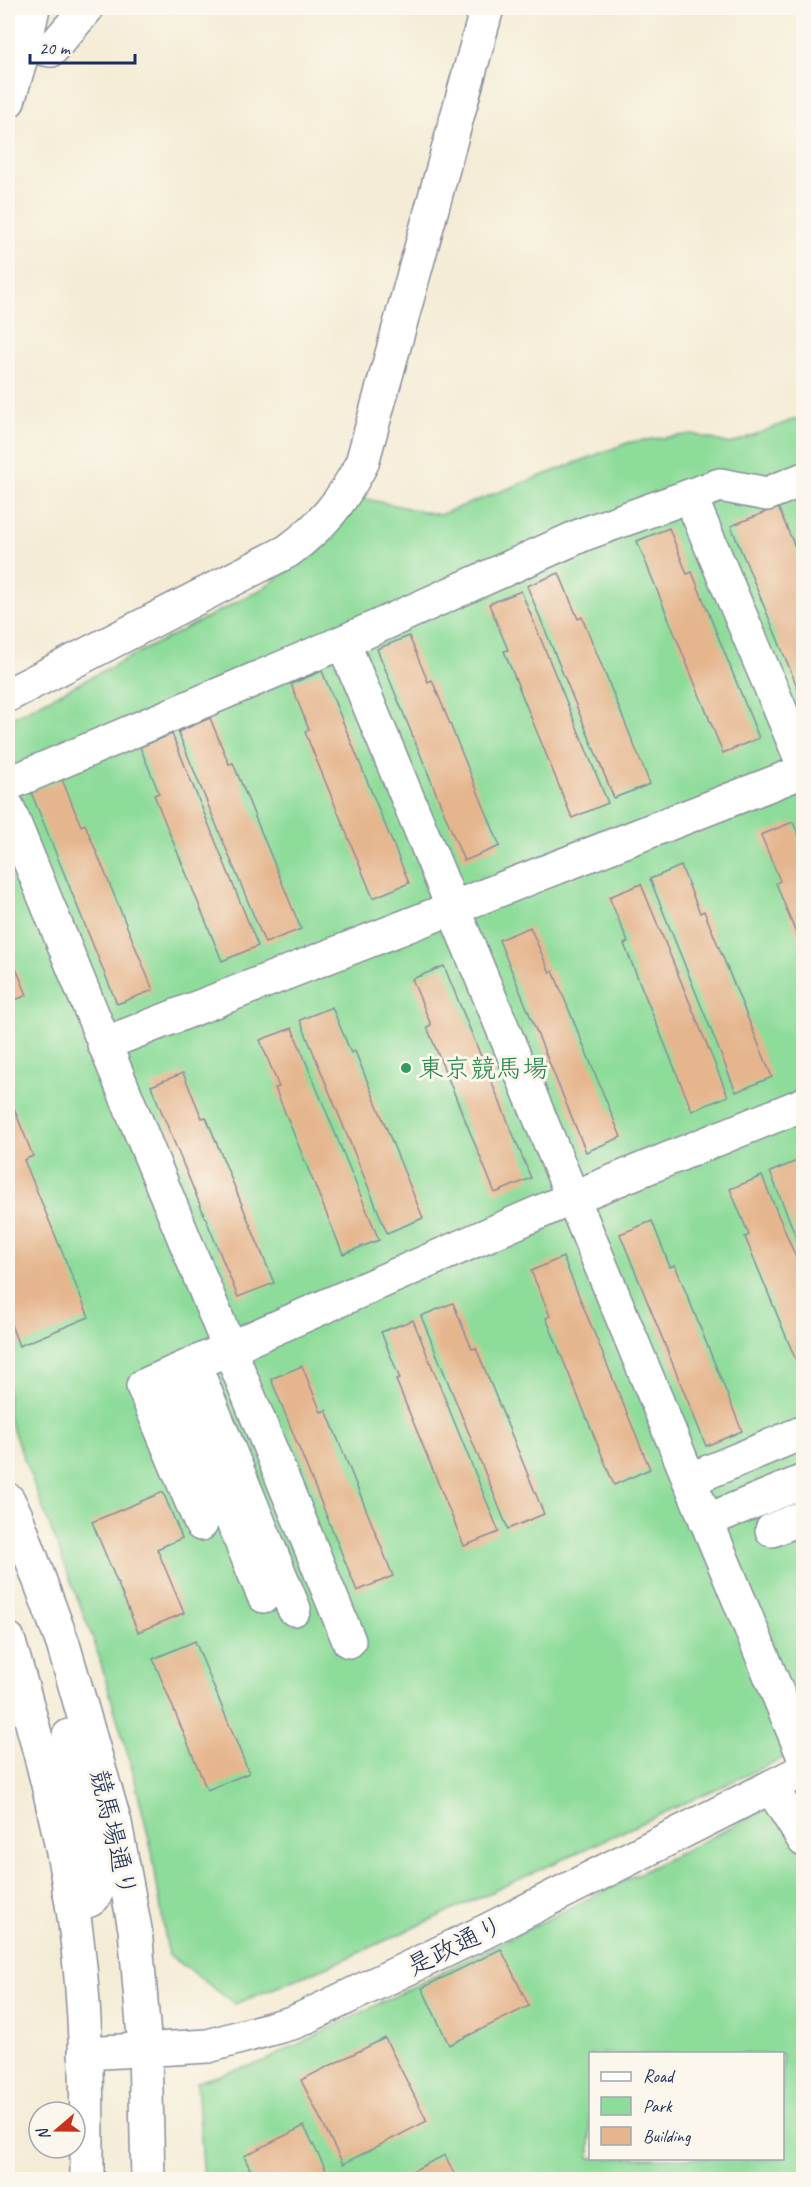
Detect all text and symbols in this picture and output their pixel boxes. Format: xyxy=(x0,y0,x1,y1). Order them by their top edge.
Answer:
scale bar xyxy=(30,27,135,65)
text: 20 m xyxy=(39,37,72,59)
place label: 東京競馬場 xyxy=(418,1052,548,1085)
marker: 東京競馬場 xyxy=(399,1061,413,1075)
street label: 競馬場通り xyxy=(83,1766,144,1900)
street label: 是政通り xyxy=(401,1908,509,1983)
legend xyxy=(589,2052,784,2160)
text: Road xyxy=(643,2065,676,2087)
text: Park xyxy=(643,2095,673,2117)
north arrow xyxy=(27,2100,87,2160)
text: N xyxy=(32,2124,55,2143)
text: Building xyxy=(643,2125,692,2147)

